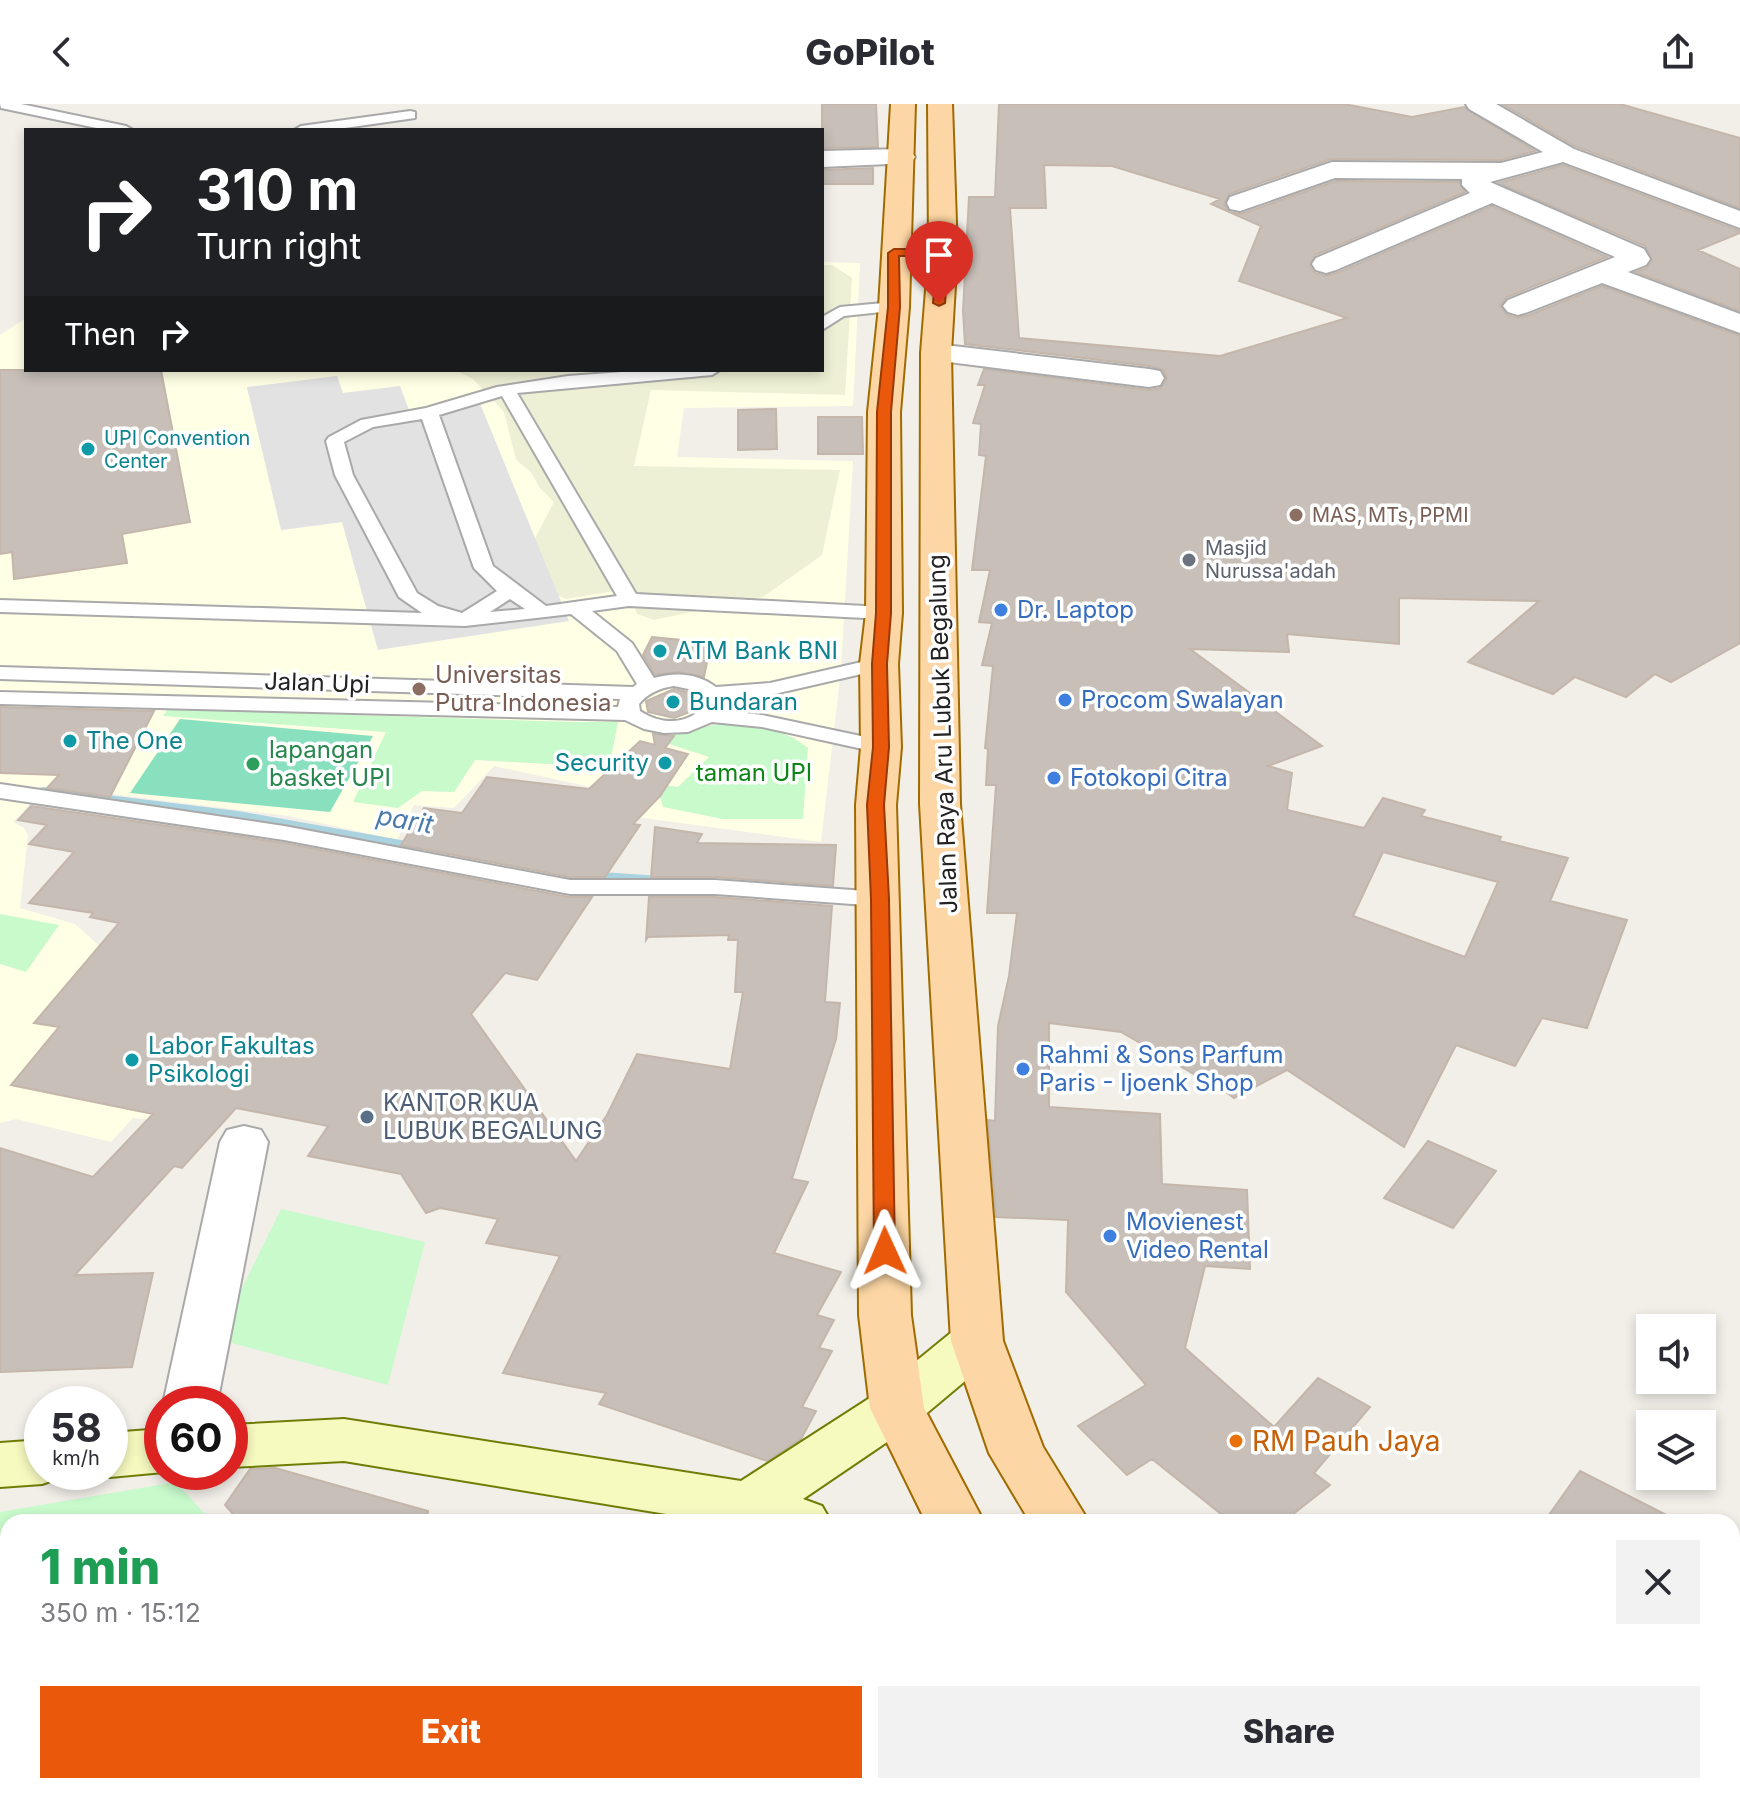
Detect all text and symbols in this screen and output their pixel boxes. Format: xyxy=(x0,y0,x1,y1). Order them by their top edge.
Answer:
icon: back xyxy=(40,30,84,74)
text: GoPilot xyxy=(805,30,935,74)
icon: share xyxy=(1656,30,1700,74)
text: 310 m xyxy=(196,156,358,224)
icon: right xyxy=(64,160,168,264)
pin xyxy=(905,221,973,303)
text: Turn right xyxy=(196,224,361,268)
icon: arrive xyxy=(917,233,961,277)
icon: right xyxy=(152,312,196,356)
text: Then xyxy=(64,316,136,352)
place label: UPI Convention Center xyxy=(104,426,250,473)
marker: UPI Convention Center xyxy=(79,440,97,458)
place label: MAS, MTs, PPMI xyxy=(1312,503,1469,527)
marker: MAS, MTs, PPMI xyxy=(1287,506,1305,524)
place label: Masjid Nurussa'adah xyxy=(1205,536,1336,583)
marker: Masjid Nurussa'adah xyxy=(1180,551,1198,569)
street label: Jalan Raya Aru Lubuk Begalung xyxy=(922,554,963,914)
place label: Dr. Laptop xyxy=(1017,595,1134,624)
marker: Dr. Laptop xyxy=(992,601,1010,619)
place label: ATM Bank BNI xyxy=(676,636,838,665)
marker: ATM Bank BNI xyxy=(651,642,669,660)
place label: Universitas Putra Indonesia xyxy=(435,660,611,717)
street label: Jalan Upi xyxy=(264,666,370,699)
marker: Universitas Putra Indonesia xyxy=(410,680,428,698)
place label: Procom Swalayan xyxy=(1081,685,1284,714)
place label: Bundaran xyxy=(689,687,798,716)
marker: Procom Swalayan xyxy=(1056,691,1074,709)
marker: Bundaran xyxy=(664,693,682,711)
place label: The One xyxy=(86,726,183,755)
marker: The One xyxy=(61,732,79,750)
place label: lapangan basket UPI xyxy=(269,735,391,792)
place label: Security xyxy=(555,748,649,777)
marker: Security xyxy=(656,754,674,772)
marker: lapangan basket UPI xyxy=(244,755,262,773)
park label: taman UPI xyxy=(696,758,812,787)
place label: Fotokopi Citra xyxy=(1070,763,1228,792)
marker: Fotokopi Citra xyxy=(1045,769,1063,787)
water label: parit xyxy=(373,799,436,840)
place label: Labor Fakultas Psikologi xyxy=(148,1031,315,1088)
place label: Rahmi & Sons Parfum Paris - Ijoenk Shop xyxy=(1039,1040,1284,1097)
marker: Labor Fakultas Psikologi xyxy=(123,1051,141,1069)
marker: Rahmi & Sons Parfum Paris - Ijoenk Shop xyxy=(1014,1060,1032,1078)
place label: KANTOR KUA LUBUK BEGALUNG xyxy=(383,1088,602,1145)
marker: KANTOR KUA LUBUK BEGALUNG xyxy=(358,1108,376,1126)
place label: Movienest Video Rental xyxy=(1126,1207,1269,1264)
position arrow xyxy=(843,1209,927,1293)
marker: Movienest Video Rental xyxy=(1101,1227,1119,1245)
map controls xyxy=(1636,1314,1716,1490)
button: sound xyxy=(1636,1314,1716,1394)
speed limit sign: 60 xyxy=(144,1386,248,1490)
text: 58 xyxy=(50,1403,102,1452)
button: layers xyxy=(1636,1410,1716,1490)
place label: RM Pauh Jaya xyxy=(1252,1424,1440,1458)
marker: RM Pauh Jaya xyxy=(1227,1432,1245,1450)
text: km/h xyxy=(52,1446,100,1470)
text: 1 min xyxy=(40,1537,160,1596)
button: close xyxy=(1616,1540,1700,1624)
text: 350 m · 15:12 xyxy=(40,1597,201,1628)
button: Exit xyxy=(40,1686,862,1778)
button: Share xyxy=(878,1686,1700,1778)

